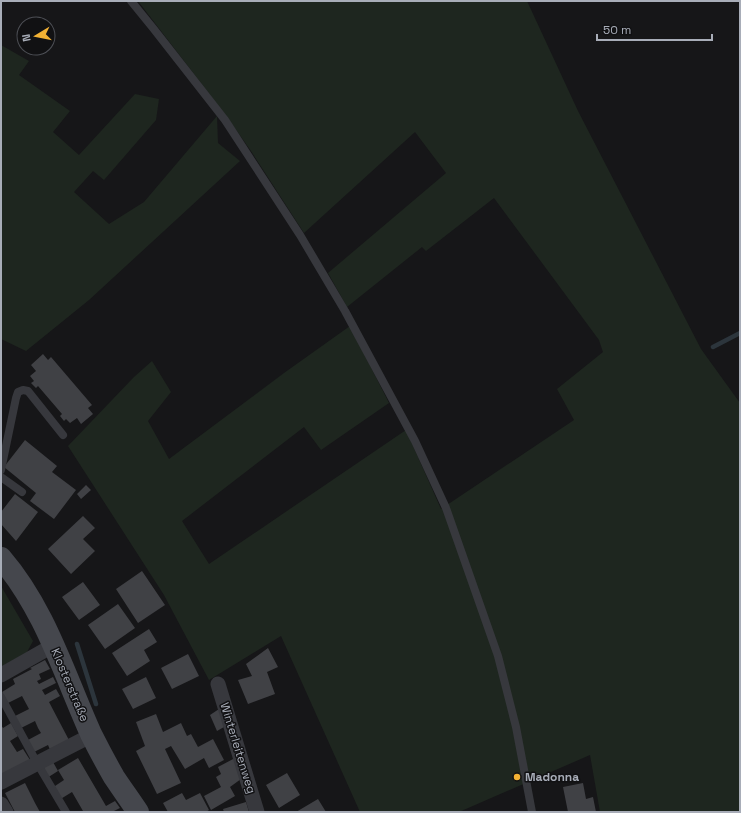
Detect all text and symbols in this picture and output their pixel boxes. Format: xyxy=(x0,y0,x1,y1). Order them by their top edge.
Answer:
north arrow xyxy=(16,16,56,56)
scale bar xyxy=(597,16,712,42)
text: 50 m xyxy=(603,22,631,38)
text: N xyxy=(19,33,34,43)
street label: Klosterstraße xyxy=(47,646,93,724)
street label: Winterleitenweg xyxy=(217,700,259,796)
place label: Madonna xyxy=(525,769,579,785)
marker: Madonna xyxy=(512,772,522,782)

